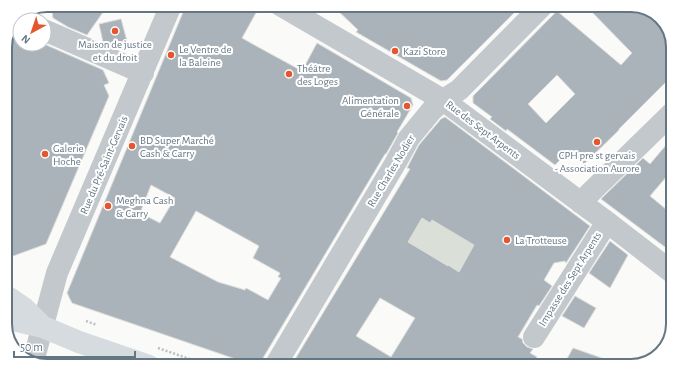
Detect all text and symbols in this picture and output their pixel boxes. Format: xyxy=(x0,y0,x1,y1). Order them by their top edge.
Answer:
north arrow xyxy=(12,12,52,52)
marker: Maison de justice et du droit xyxy=(110,26,120,36)
text: N xyxy=(19,33,32,46)
place label: Maison de justice et du droit xyxy=(78,39,152,63)
place label: Le Ventre de la Baleine xyxy=(179,44,231,68)
marker: Kazi Store xyxy=(390,46,400,56)
place label: Kazi Store xyxy=(403,46,445,57)
marker: Le Ventre de la Baleine xyxy=(166,50,176,60)
place label: Théâtre des Loges xyxy=(297,63,338,87)
marker: Théâtre des Loges xyxy=(284,69,294,79)
place label: Alimentation Générale xyxy=(342,95,399,119)
street label: Rue des Sept Arpents xyxy=(444,99,522,161)
marker: Alimentation Générale xyxy=(402,101,412,111)
street label: Rue du Pré-Saint-Gervais xyxy=(78,114,130,216)
street label: Rue Charles Nodier xyxy=(365,133,417,209)
place label: BD Super Marché Cash & Carry xyxy=(140,135,214,159)
marker: CPH pre st gervais - Association Aurore xyxy=(592,137,602,147)
marker: BD Super Marché Cash & Carry xyxy=(127,141,137,151)
place label: Galerie Hoche xyxy=(53,143,84,167)
marker: Galerie Hoche xyxy=(40,149,50,159)
place label: CPH pre st gervais - Association Aurore xyxy=(554,150,640,174)
place label: Meghna Cash & Carry xyxy=(116,195,174,219)
marker: Meghna Cash & Carry xyxy=(103,201,113,211)
street label: Impasse des Sept Arpents xyxy=(537,230,603,328)
marker: La Trotteuse xyxy=(502,235,512,245)
place label: La Trotteuse xyxy=(515,235,567,246)
scale bar xyxy=(14,333,135,359)
text: 50 m xyxy=(20,341,43,353)

